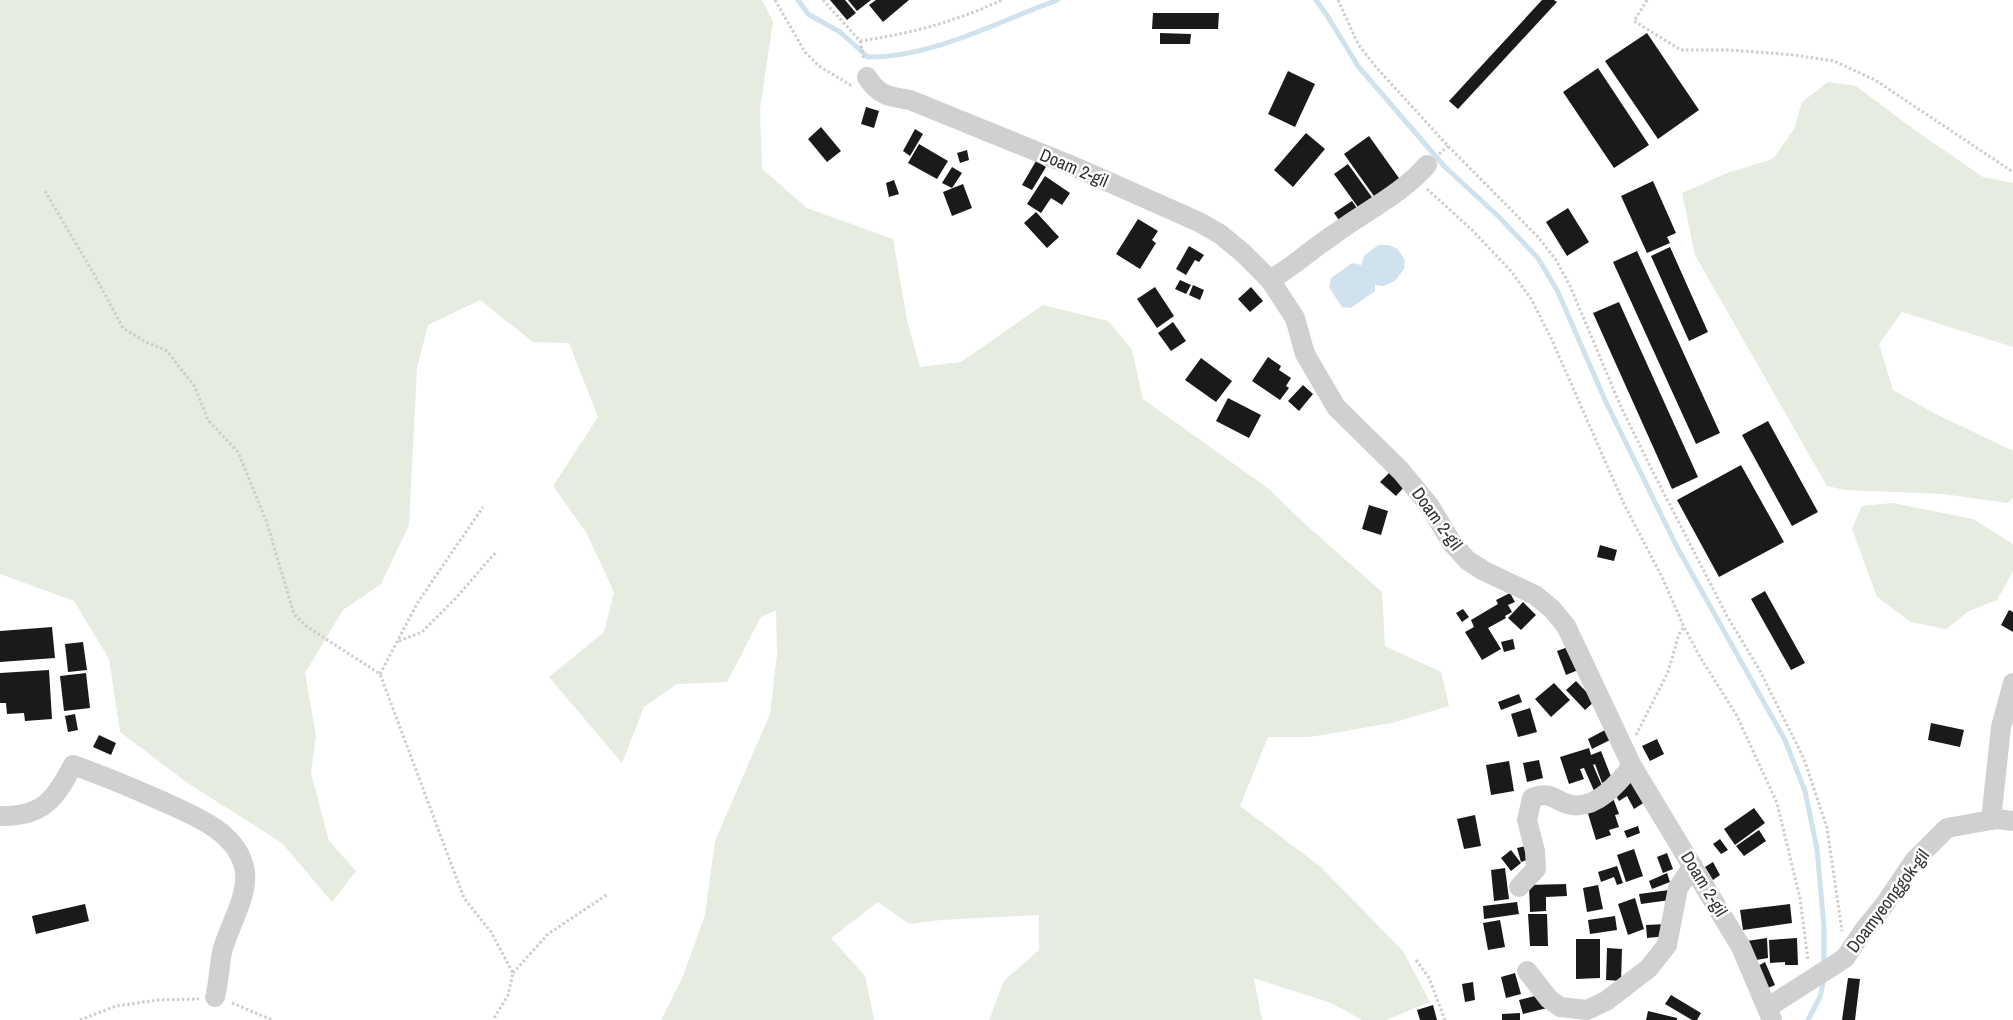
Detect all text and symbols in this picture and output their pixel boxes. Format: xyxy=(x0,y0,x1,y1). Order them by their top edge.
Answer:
street label: Doam 2-gil xyxy=(1036,142,1112,193)
street label: Doam 2-gil xyxy=(1406,482,1469,555)
street label: Doamyeonggok-gil xyxy=(1840,844,1935,958)
street label: Doam 2-gil xyxy=(1675,846,1734,921)

